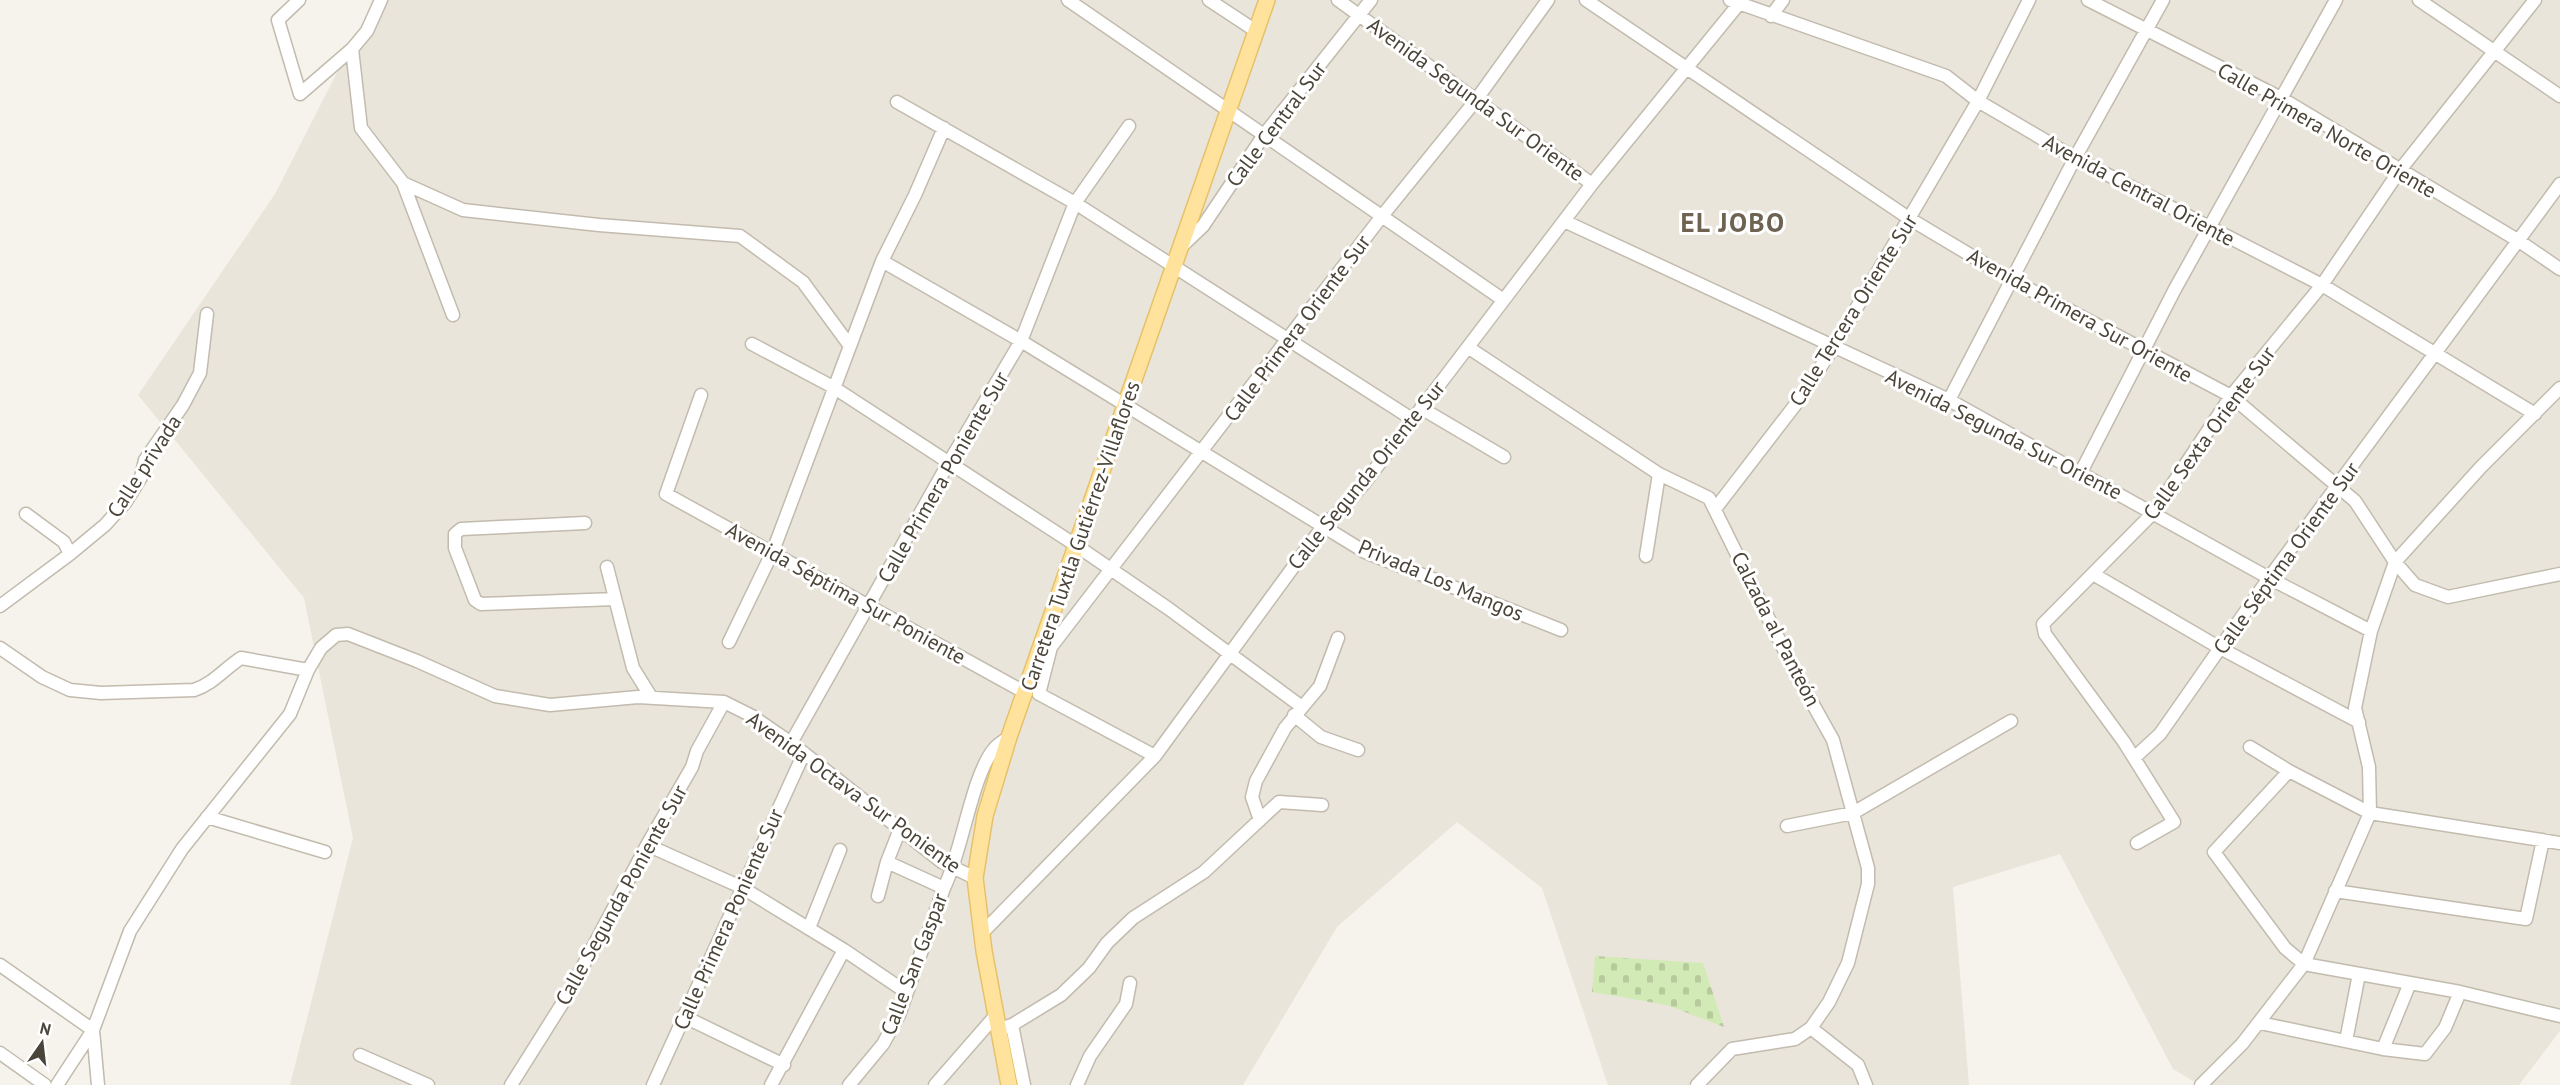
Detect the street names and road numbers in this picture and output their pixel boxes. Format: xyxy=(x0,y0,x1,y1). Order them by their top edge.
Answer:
street label: Avenida Segunda Sur Oriente xyxy=(1362,11,1590,187)
street label: Calle Central Sur xyxy=(1220,56,1332,192)
street label: Calle Primera Norte Oriente xyxy=(2213,56,2441,204)
street label: Avenida Central Oriente xyxy=(2039,128,2239,252)
street label: Calle Tercera Oriente Sur xyxy=(1783,209,1923,411)
street label: Calle Primera Oriente Sur xyxy=(1218,229,1376,427)
street label: Avenida Primera Sur Oriente xyxy=(1963,242,2197,388)
street label: Calle Sexta Oriente Sur xyxy=(2137,341,2281,525)
street label: Avenida Segunda Sur Oriente xyxy=(1881,363,2127,505)
street label: Calle Primera Poniente Sur xyxy=(871,367,1015,587)
street label: Calle Segunda Oriente Sur xyxy=(1281,375,1451,575)
street label: Carretera Tuxtla Gutiérrez-Villaflores xyxy=(1014,377,1146,695)
street label: Calle privada xyxy=(101,410,187,522)
street label: Calle Séptima Oriente Sur xyxy=(2207,456,2365,660)
street label: Avenida Séptima Sur Poniente xyxy=(721,516,971,670)
street label: Privada Los Mangos xyxy=(1354,533,1528,627)
street label: Calzada al Panteón xyxy=(1725,547,1827,711)
street label: Avenida Octava Sur Poniente xyxy=(742,705,966,879)
street label: Calle Segunda Poniente Sur xyxy=(549,780,693,1010)
street label: Calle Primera Poniente Sur xyxy=(667,804,789,1034)
street label: Calle San Gaspar xyxy=(874,889,954,1039)

